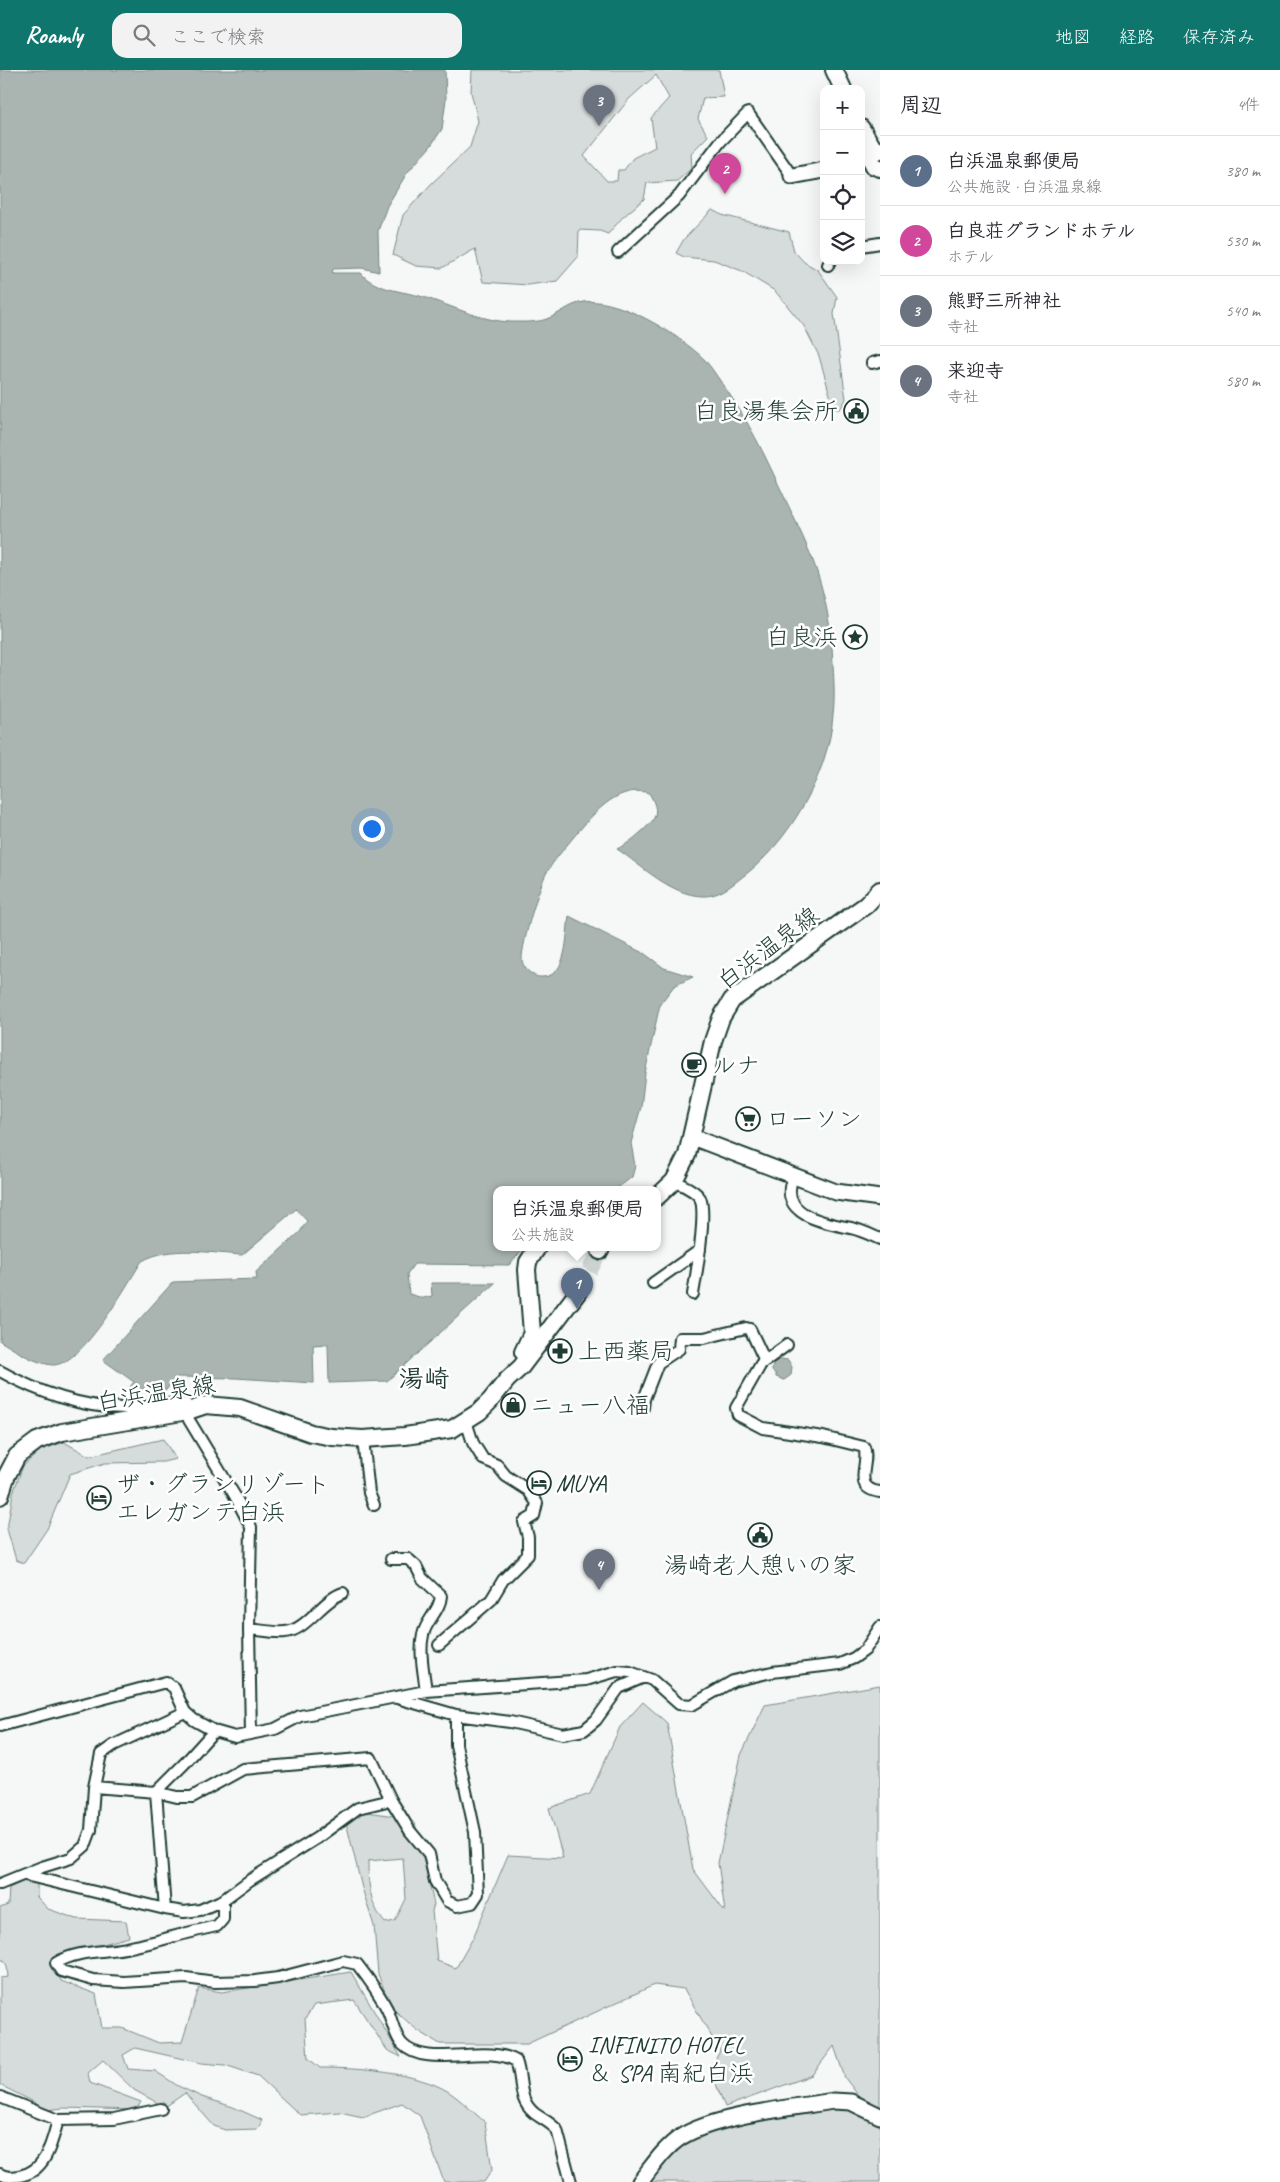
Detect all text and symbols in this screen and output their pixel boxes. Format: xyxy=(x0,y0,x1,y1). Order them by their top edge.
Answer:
search box xyxy=(112,13,462,58)
text: Roamly xyxy=(25,20,82,50)
icon: search xyxy=(130,21,158,49)
text: ここで検索 xyxy=(170,25,265,49)
text: 地図 xyxy=(1055,26,1091,48)
text: 経路 xyxy=(1119,26,1155,48)
text: 保存済み xyxy=(1183,26,1255,48)
pin: 3 xyxy=(583,85,615,126)
map controls xyxy=(820,85,865,265)
button: + xyxy=(820,85,865,130)
text: 周辺 xyxy=(900,92,942,118)
text: 4件 xyxy=(1237,95,1260,115)
button: − xyxy=(820,130,865,175)
text: 白浜温泉郵便局 xyxy=(947,149,1080,173)
pin: 2 xyxy=(709,153,741,194)
text: 1 xyxy=(912,161,920,181)
text: 380 m xyxy=(1226,161,1260,181)
button: locate xyxy=(820,175,865,220)
text: 公共施設 · 白浜温泉線 xyxy=(947,177,1102,197)
text: 白良荘グランドホテル xyxy=(947,219,1136,243)
button: layers xyxy=(820,220,865,265)
text: 2 xyxy=(912,231,920,251)
text: 530 m xyxy=(1226,231,1260,251)
text: ホテル xyxy=(947,247,994,267)
text: 熊野三所神社 xyxy=(947,289,1061,313)
text: 3 xyxy=(912,301,920,321)
text: 540 m xyxy=(1226,301,1260,321)
text: 寺社 xyxy=(947,317,979,337)
text: 来迎寺 xyxy=(947,359,1004,383)
text: 4 xyxy=(912,371,920,391)
text: 580 m xyxy=(1226,371,1260,391)
text: 寺社 xyxy=(947,387,979,407)
place label: 白良湯集会所 xyxy=(694,396,838,426)
public building icon: 白良湯集会所 xyxy=(843,398,869,424)
place label: 白良浜 xyxy=(766,622,838,652)
place icon: 白良浜 xyxy=(842,624,868,650)
your location xyxy=(359,816,385,842)
street label: 白浜温泉線 xyxy=(711,900,825,996)
place label: ルナ xyxy=(712,1050,760,1080)
cafe icon: ルナ xyxy=(681,1052,707,1078)
place label: ローソン xyxy=(766,1104,862,1134)
supermarket icon: ローソン xyxy=(735,1106,761,1132)
popup xyxy=(493,1186,661,1251)
text: 白浜温泉郵便局 xyxy=(510,1197,644,1221)
text: 公共施設 xyxy=(510,1225,575,1245)
pin: 1 xyxy=(561,1268,593,1309)
place label: 上西薬局 xyxy=(578,1336,674,1366)
pharmacy icon: 上西薬局 xyxy=(547,1338,573,1364)
district label: 湯崎 xyxy=(399,1363,449,1395)
street label: 白浜温泉線 xyxy=(94,1369,218,1417)
place label: ニュー八福 xyxy=(530,1390,650,1420)
shop icon: ニュー八福 xyxy=(500,1392,526,1418)
place label: MUYA xyxy=(556,1468,608,1498)
place label: ザ・グランリゾート エレガンテ白浜 xyxy=(116,1469,330,1527)
hotel icon: MUYA xyxy=(526,1470,552,1496)
hotel icon: ザ・グランリゾート エレガンテ白浜 xyxy=(86,1485,112,1511)
public building icon: 湯崎老人憩いの家 xyxy=(747,1522,773,1548)
pin: 4 xyxy=(583,1549,615,1590)
place label: 湯崎老人憩いの家 xyxy=(664,1550,856,1580)
place label: INFINITO HOTEL ＆ SPA 南紀白浜 xyxy=(588,2030,754,2088)
hotel icon: INFINITO HOTEL ＆ SPA 南紀白浜 xyxy=(557,2046,583,2072)

